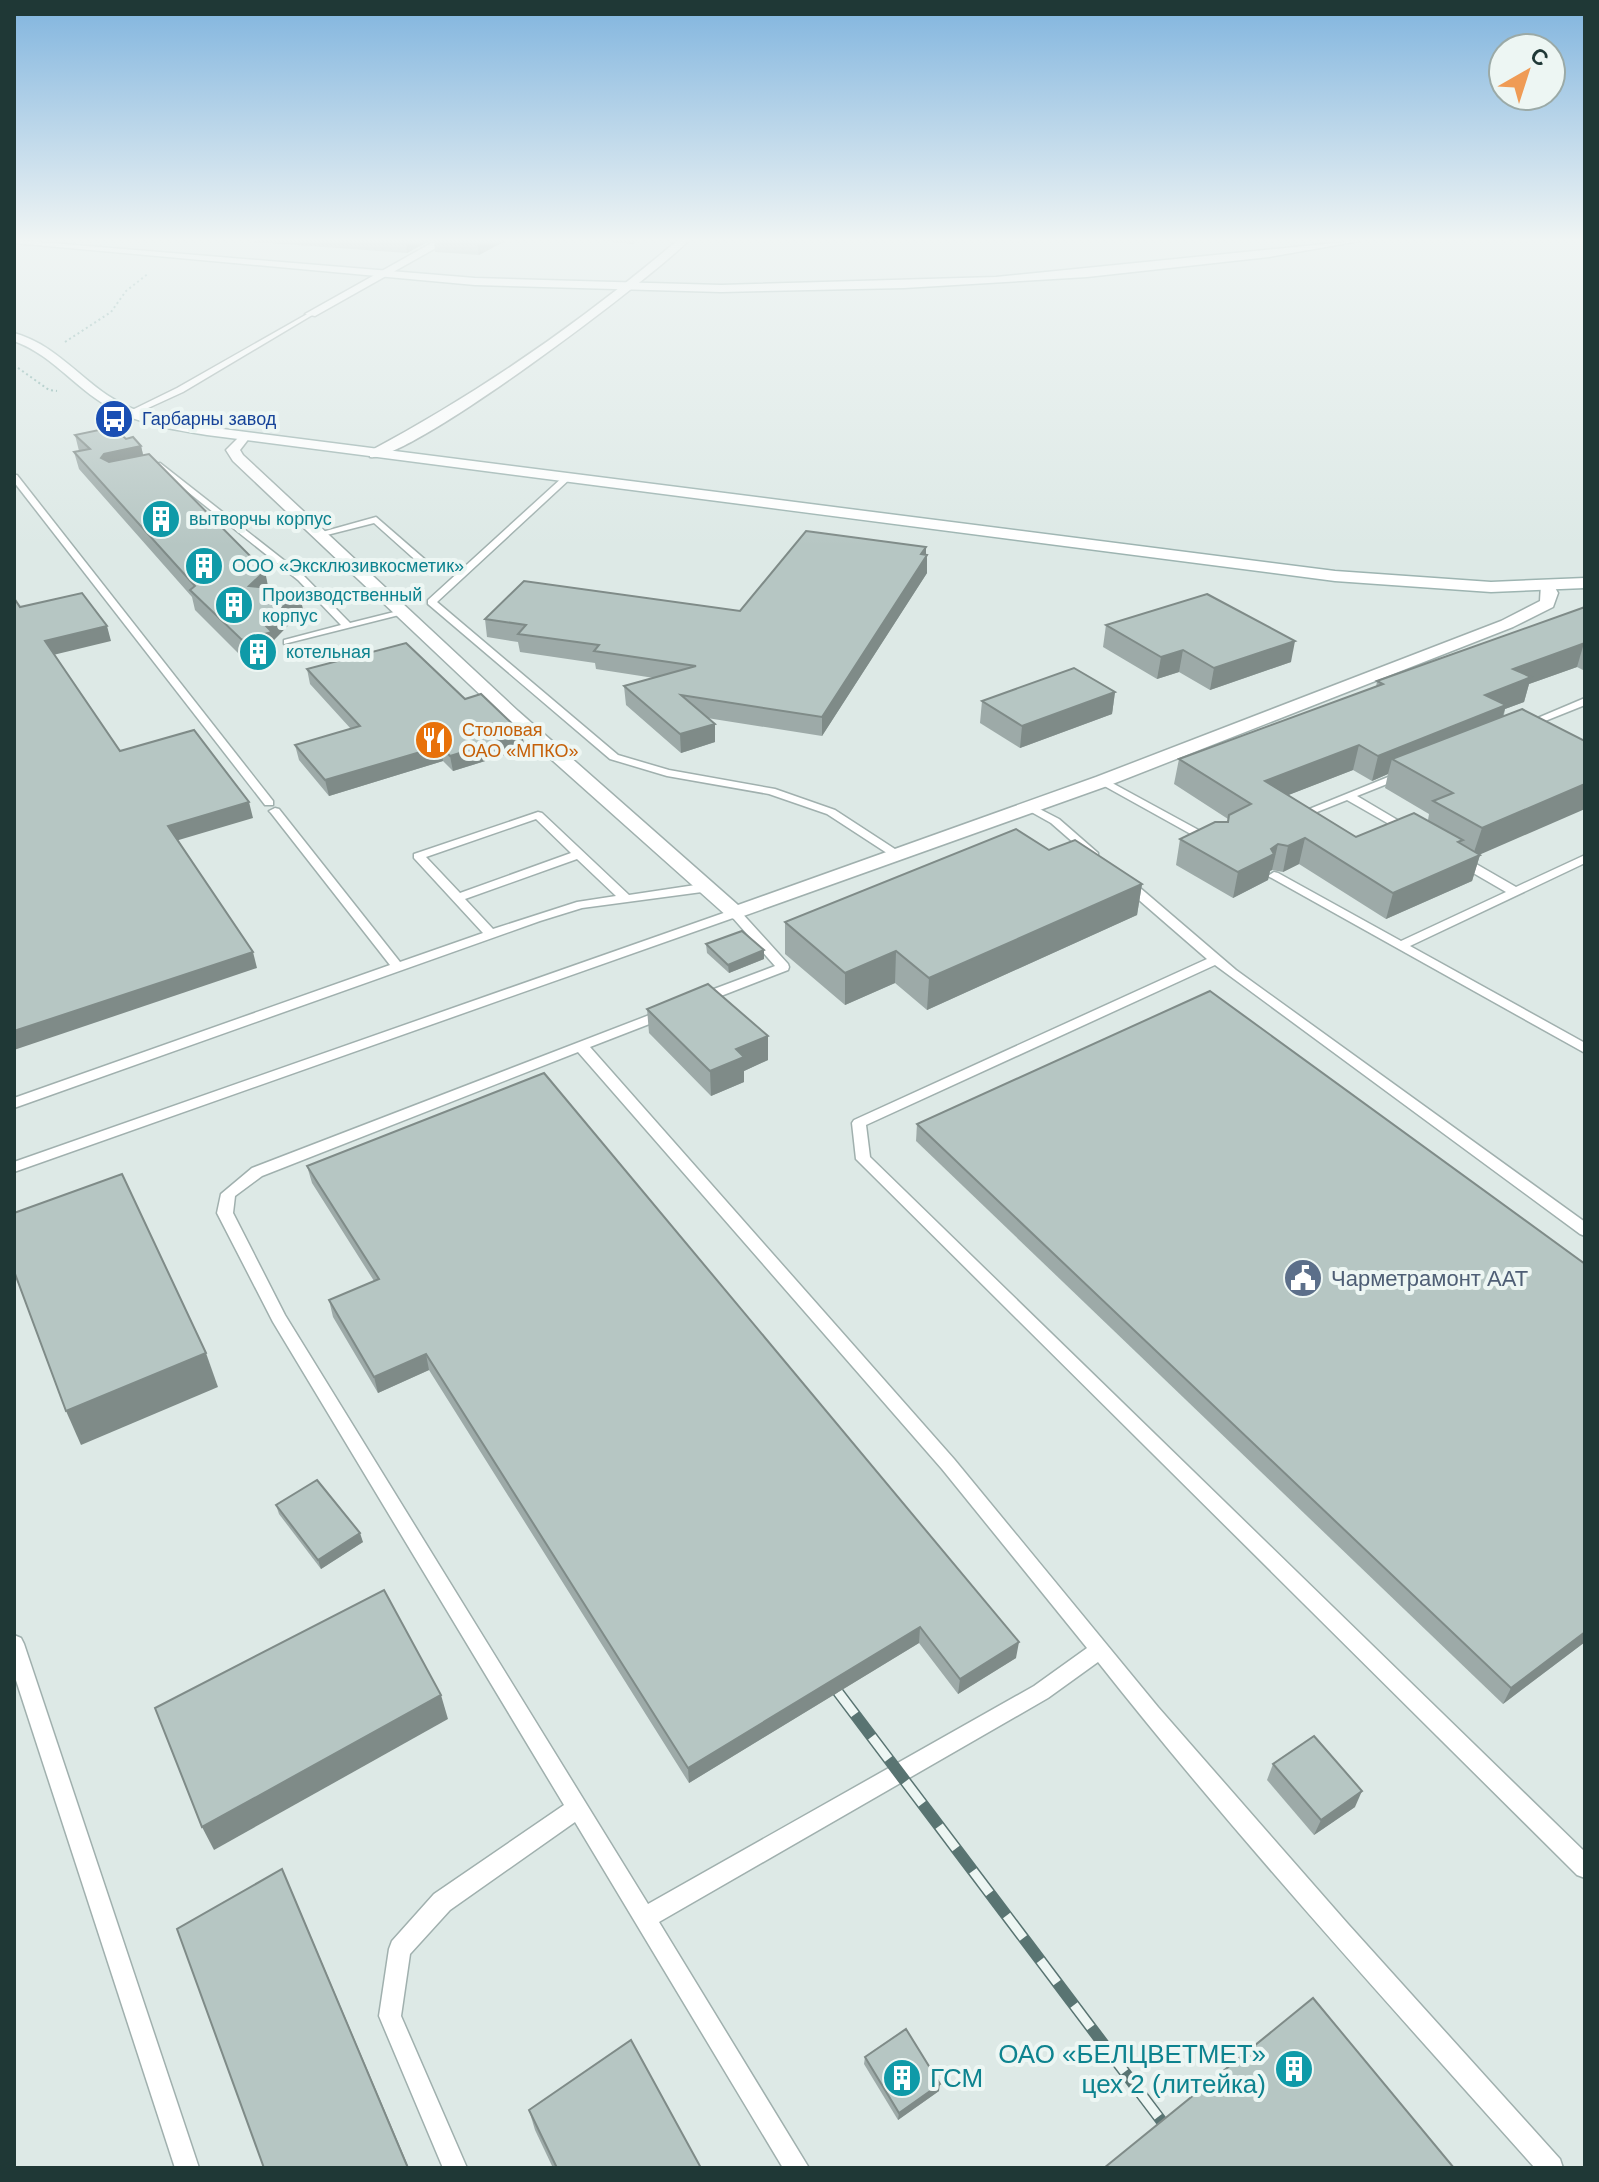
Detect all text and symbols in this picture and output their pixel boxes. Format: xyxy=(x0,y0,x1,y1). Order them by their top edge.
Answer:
north arrow xyxy=(1487,32,1567,112)
text: С xyxy=(1525,42,1553,72)
bus stop icon: Гарбарны завод xyxy=(93,398,135,440)
place label: Гарбарны завод xyxy=(142,409,277,429)
building icon: вытворчы корпус xyxy=(140,498,182,540)
place label: вытворчы корпус xyxy=(189,509,332,529)
building icon: ООО «Эксклюзивкосметик» xyxy=(183,545,225,587)
place label: ООО «Эксклюзивкосметик» xyxy=(232,556,464,576)
building icon: Производственный корпус xyxy=(213,584,255,626)
place label: Производственный корпус xyxy=(262,585,422,626)
building icon: котельная xyxy=(237,631,279,673)
place label: котельная xyxy=(286,642,371,662)
restaurant icon: Столовая ОАО «МПКО» xyxy=(413,719,455,761)
place label: Столовая ОАО «МПКО» xyxy=(462,720,578,761)
public building icon: Чарметрамонт ААТ xyxy=(1282,1257,1324,1299)
place label: Чарметрамонт ААТ xyxy=(1331,1266,1528,1291)
place label: ОАО «БЕЛЦВЕТМЕТ» цех 2 (литейка) xyxy=(998,2039,1266,2099)
building icon: ОАО «БЕЛЦВЕТМЕТ» цех 2 (литейка) xyxy=(1273,2048,1315,2090)
building icon: ГСМ xyxy=(881,2057,923,2099)
place label: ГСМ xyxy=(930,2063,983,2093)

